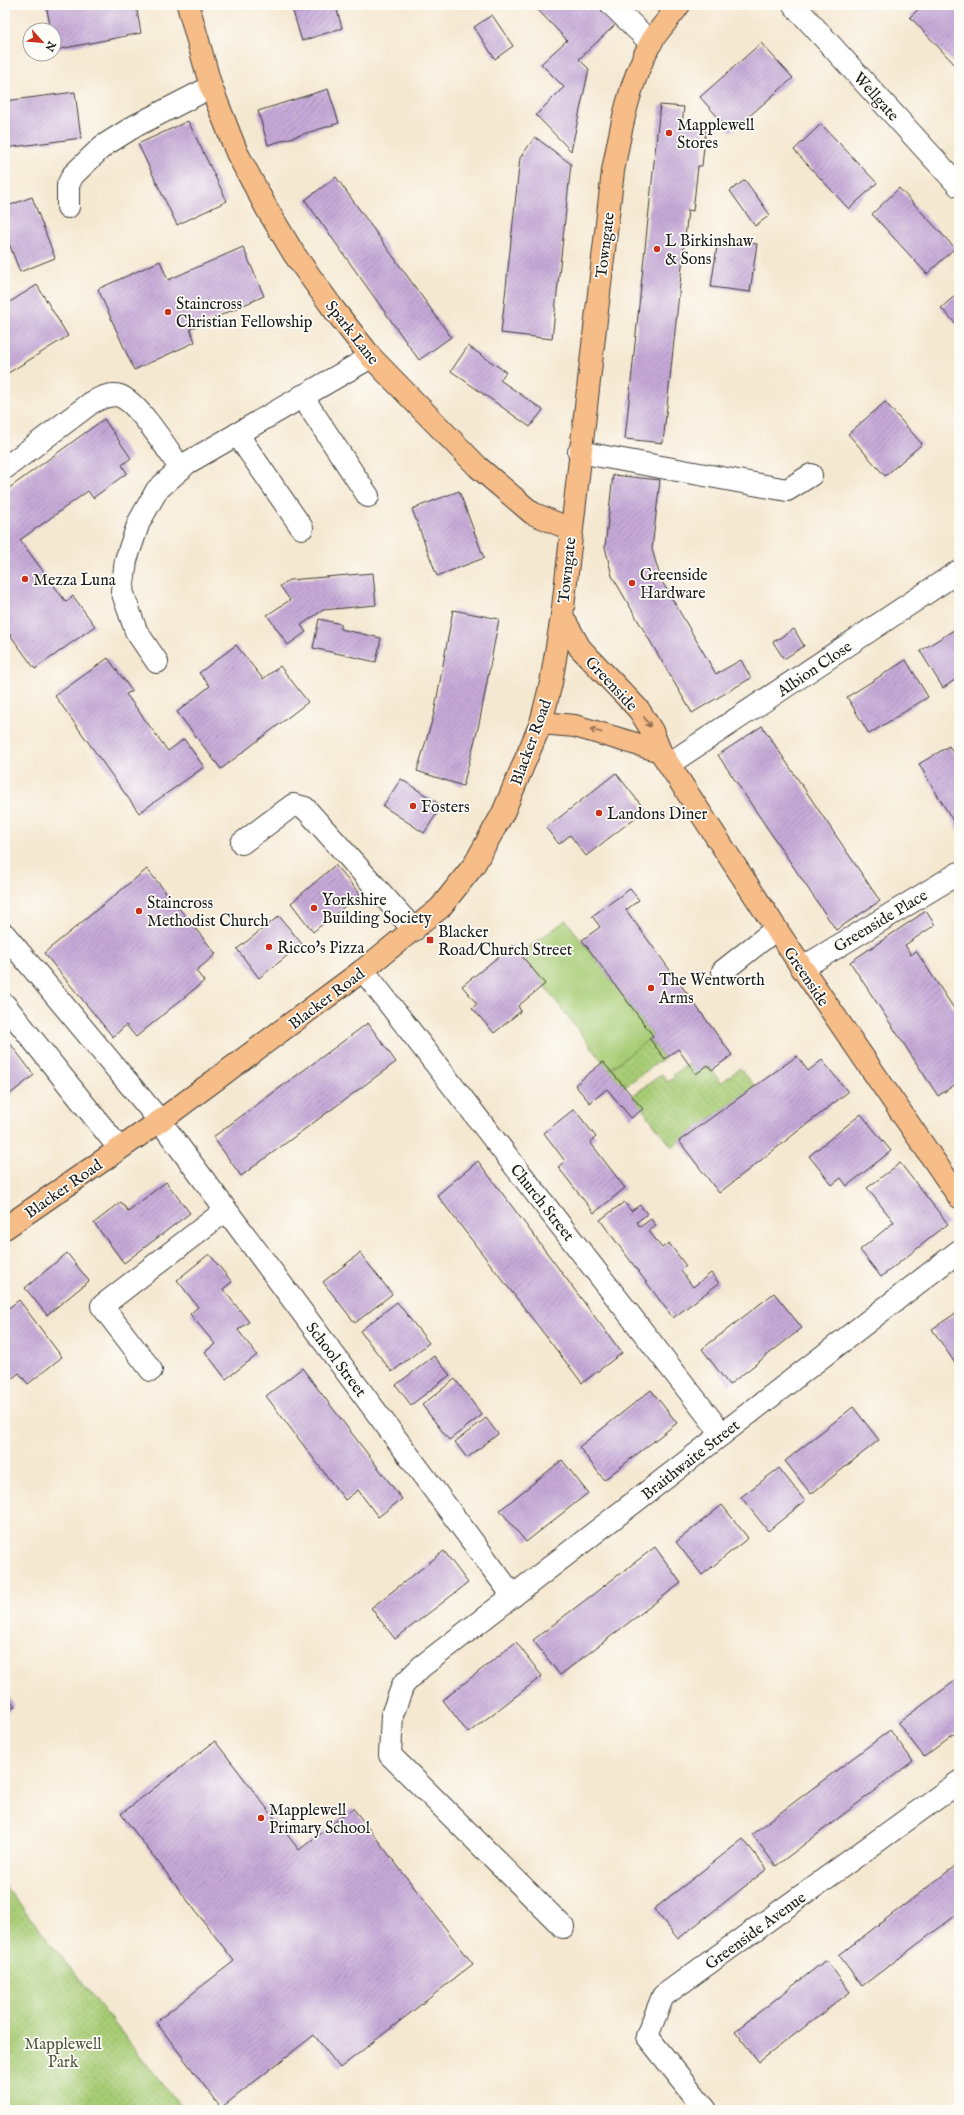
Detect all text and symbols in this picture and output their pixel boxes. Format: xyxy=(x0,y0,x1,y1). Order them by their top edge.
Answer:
north arrow xyxy=(22,22,62,62)
text: N xyxy=(41,38,59,54)
street label: Wellgate xyxy=(848,69,903,126)
place label: Mapplewell Stores xyxy=(677,116,755,154)
marker: Mapplewell Stores xyxy=(664,128,674,138)
street label: Towngate xyxy=(592,211,620,279)
place label: L Birkinshaw & Sons xyxy=(665,232,754,270)
marker: L Birkinshaw & Sons xyxy=(652,244,662,254)
place label: Staincross Christian Fellowship xyxy=(176,295,313,333)
street label: Spark Lane xyxy=(320,297,383,369)
marker: Staincross Christian Fellowship xyxy=(163,307,173,317)
street label: Towngate xyxy=(555,536,581,604)
place label: Greenside Hardware xyxy=(640,566,708,604)
place label: Mezza Luna xyxy=(33,571,116,591)
marker: Mezza Luna xyxy=(20,574,30,584)
marker: Greenside Hardware xyxy=(627,578,637,588)
street label: Albion Close xyxy=(773,637,856,702)
street label: Greenside xyxy=(580,653,641,716)
street label: Blacker Road xyxy=(507,697,557,788)
one-way arrow xyxy=(643,716,651,728)
one-way arrow xyxy=(590,727,603,734)
place label: Fosters xyxy=(421,798,470,818)
marker: Fosters xyxy=(408,801,418,811)
place label: Landons Diner xyxy=(607,805,708,825)
marker: Landons Diner xyxy=(594,808,604,818)
street label: Greenside Place xyxy=(831,886,932,958)
place label: Yorkshire Building Society xyxy=(322,891,432,929)
place label: Staincross Methodist Church xyxy=(147,894,269,932)
marker: Yorkshire Building Society xyxy=(309,903,319,913)
marker: Staincross Methodist Church xyxy=(134,906,144,916)
place label: Blacker Road/Church Street xyxy=(438,923,573,961)
marker: Blacker Road/Church Street xyxy=(425,935,435,945)
place label: Ricco's Pizza xyxy=(277,939,364,959)
marker: Ricco's Pizza xyxy=(264,942,274,952)
street label: Greenside xyxy=(778,944,833,1011)
street label: Blacker Road xyxy=(285,964,370,1035)
place label: The Wentworth Arms xyxy=(658,971,765,1009)
marker: The Wentworth Arms xyxy=(646,983,656,993)
street label: Blacker Road xyxy=(22,1155,107,1224)
street label: Church Street xyxy=(505,1161,578,1246)
street label: School Street xyxy=(301,1319,370,1402)
street label: Braithwaite Street xyxy=(638,1416,745,1505)
place label: Mapplewell Primary School xyxy=(269,1801,371,1839)
marker: Mapplewell Primary School xyxy=(256,1813,266,1823)
street label: Greenside Avenue xyxy=(702,1888,811,1975)
park label: Mapplewell Park xyxy=(24,2035,102,2073)

